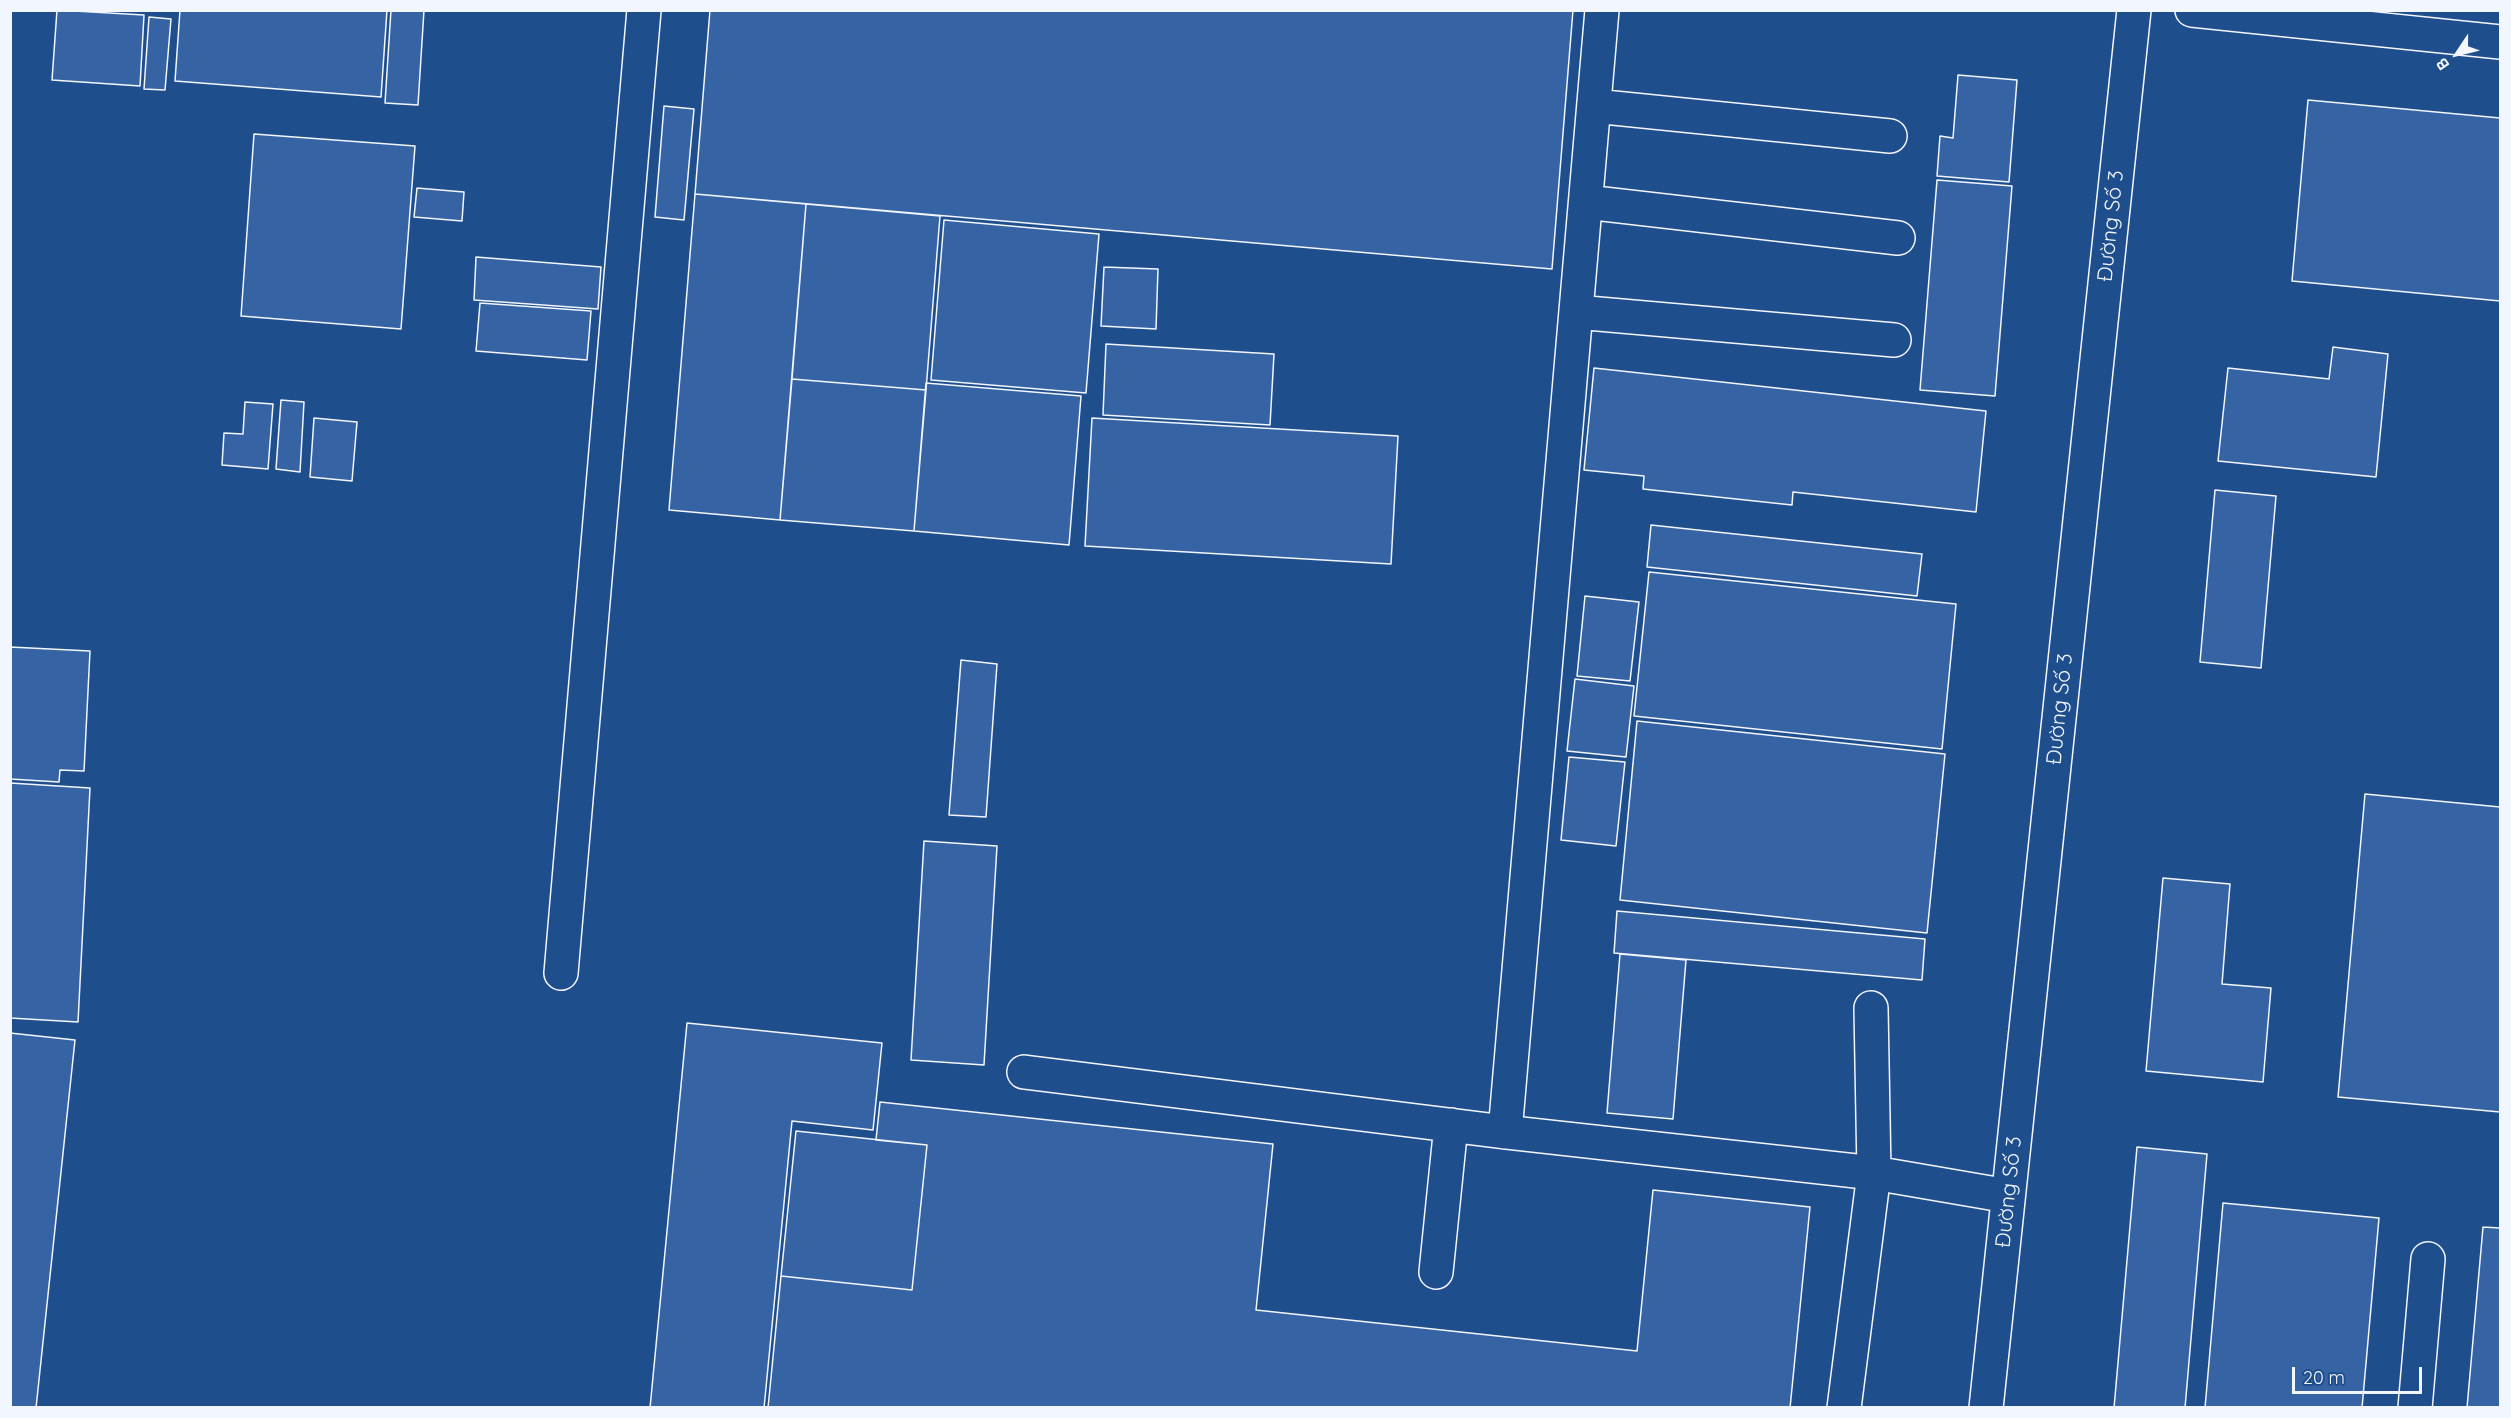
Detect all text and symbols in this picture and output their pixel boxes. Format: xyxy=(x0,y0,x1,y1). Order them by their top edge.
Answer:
north arrow xyxy=(2427,24,2487,84)
text: B xyxy=(2431,54,2453,74)
street label: Đường Số 3 xyxy=(2093,169,2129,283)
street label: Đường Số 3 xyxy=(2042,652,2078,766)
street label: Đường Số 3 xyxy=(1991,1135,2027,1249)
scale bar xyxy=(2295,1355,2426,1393)
text: 20 m xyxy=(2303,1366,2345,1389)

